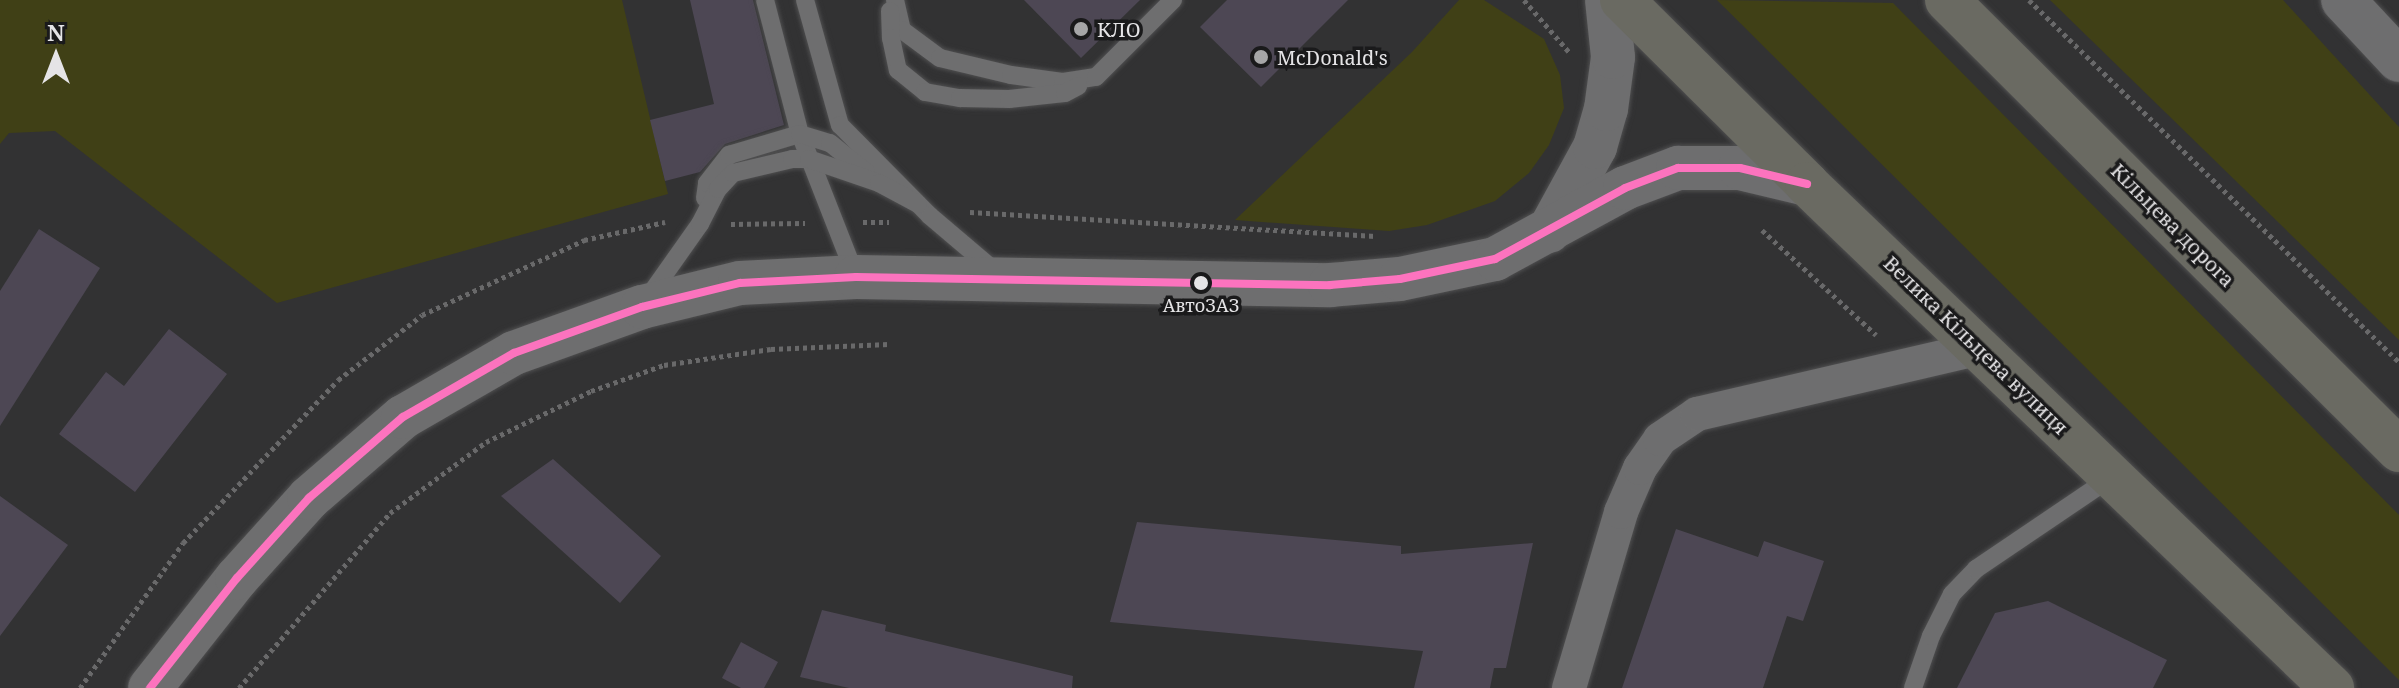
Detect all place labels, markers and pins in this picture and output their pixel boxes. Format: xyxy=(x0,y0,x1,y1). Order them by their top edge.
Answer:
place label: КЛО xyxy=(1097,17,1141,41)
marker: КЛО xyxy=(1072,20,1090,38)
place label: McDonald's xyxy=(1277,45,1388,69)
marker: McDonald's xyxy=(1252,48,1270,66)
marker: АвтоЗАЗ xyxy=(1193,275,1209,291)
place label: АвтоЗАЗ xyxy=(1163,294,1239,316)

